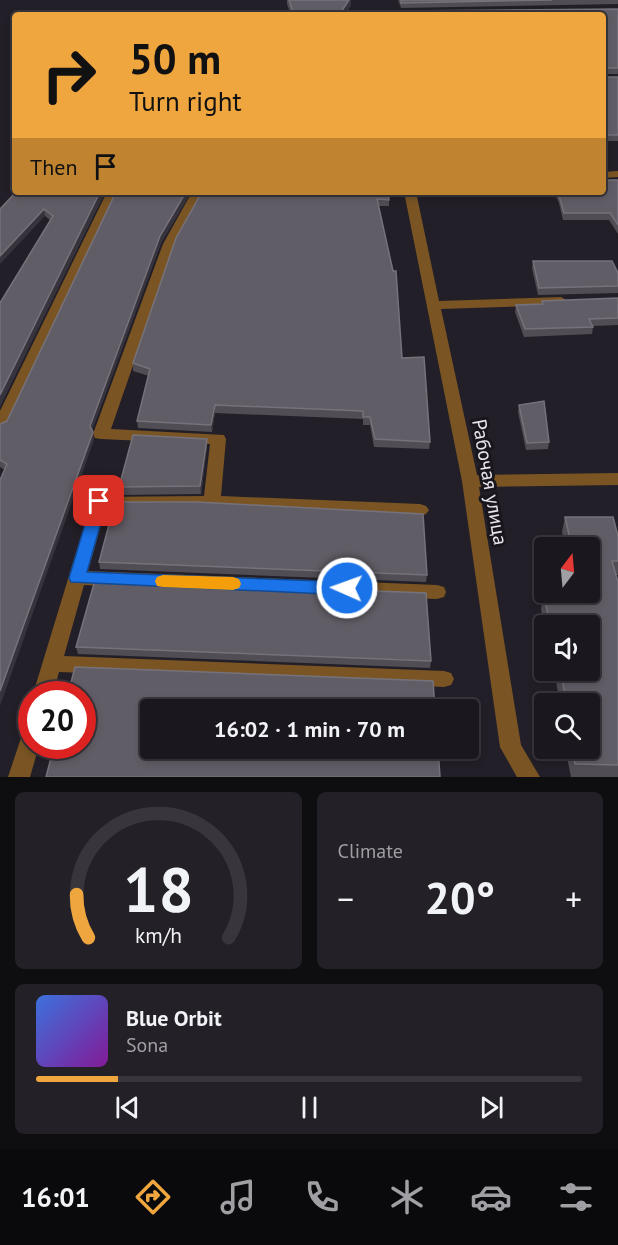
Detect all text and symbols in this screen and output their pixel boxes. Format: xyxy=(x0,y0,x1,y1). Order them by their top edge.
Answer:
text: 50 m xyxy=(129,31,221,86)
icon: right xyxy=(30,36,108,114)
text: Turn right xyxy=(129,84,242,118)
icon: arrive xyxy=(89,150,122,183)
text: Then xyxy=(30,153,77,181)
street label: Рабочая улица xyxy=(466,417,514,547)
pin xyxy=(73,475,124,526)
icon: arrive xyxy=(82,484,115,517)
north arrow xyxy=(534,537,600,603)
map controls xyxy=(534,537,600,759)
position arrow xyxy=(315,556,379,620)
button: sound xyxy=(534,615,600,681)
speed limit sign: 20 xyxy=(18,681,96,759)
button: search xyxy=(534,693,600,759)
text: 16:02 · 1 min · 70 m xyxy=(214,715,405,743)
text: Climate xyxy=(338,838,403,864)
text: 18 xyxy=(123,848,194,929)
text: 20° xyxy=(424,868,495,926)
text: − xyxy=(338,877,354,920)
text: + xyxy=(565,877,582,920)
text: km/h xyxy=(135,921,182,949)
text: Blue Orbit xyxy=(126,1004,222,1032)
text: Sona xyxy=(126,1032,168,1058)
icon: previous xyxy=(111,1091,144,1124)
icon: pause xyxy=(293,1091,326,1124)
icon: next xyxy=(475,1091,508,1124)
icon: directions xyxy=(132,1176,174,1218)
icon: music xyxy=(217,1176,259,1218)
icon: phone xyxy=(301,1176,343,1218)
icon: climate xyxy=(386,1176,428,1218)
icon: car xyxy=(470,1176,512,1218)
icon: filters xyxy=(555,1176,597,1218)
text: 16:01 xyxy=(21,1180,90,1214)

